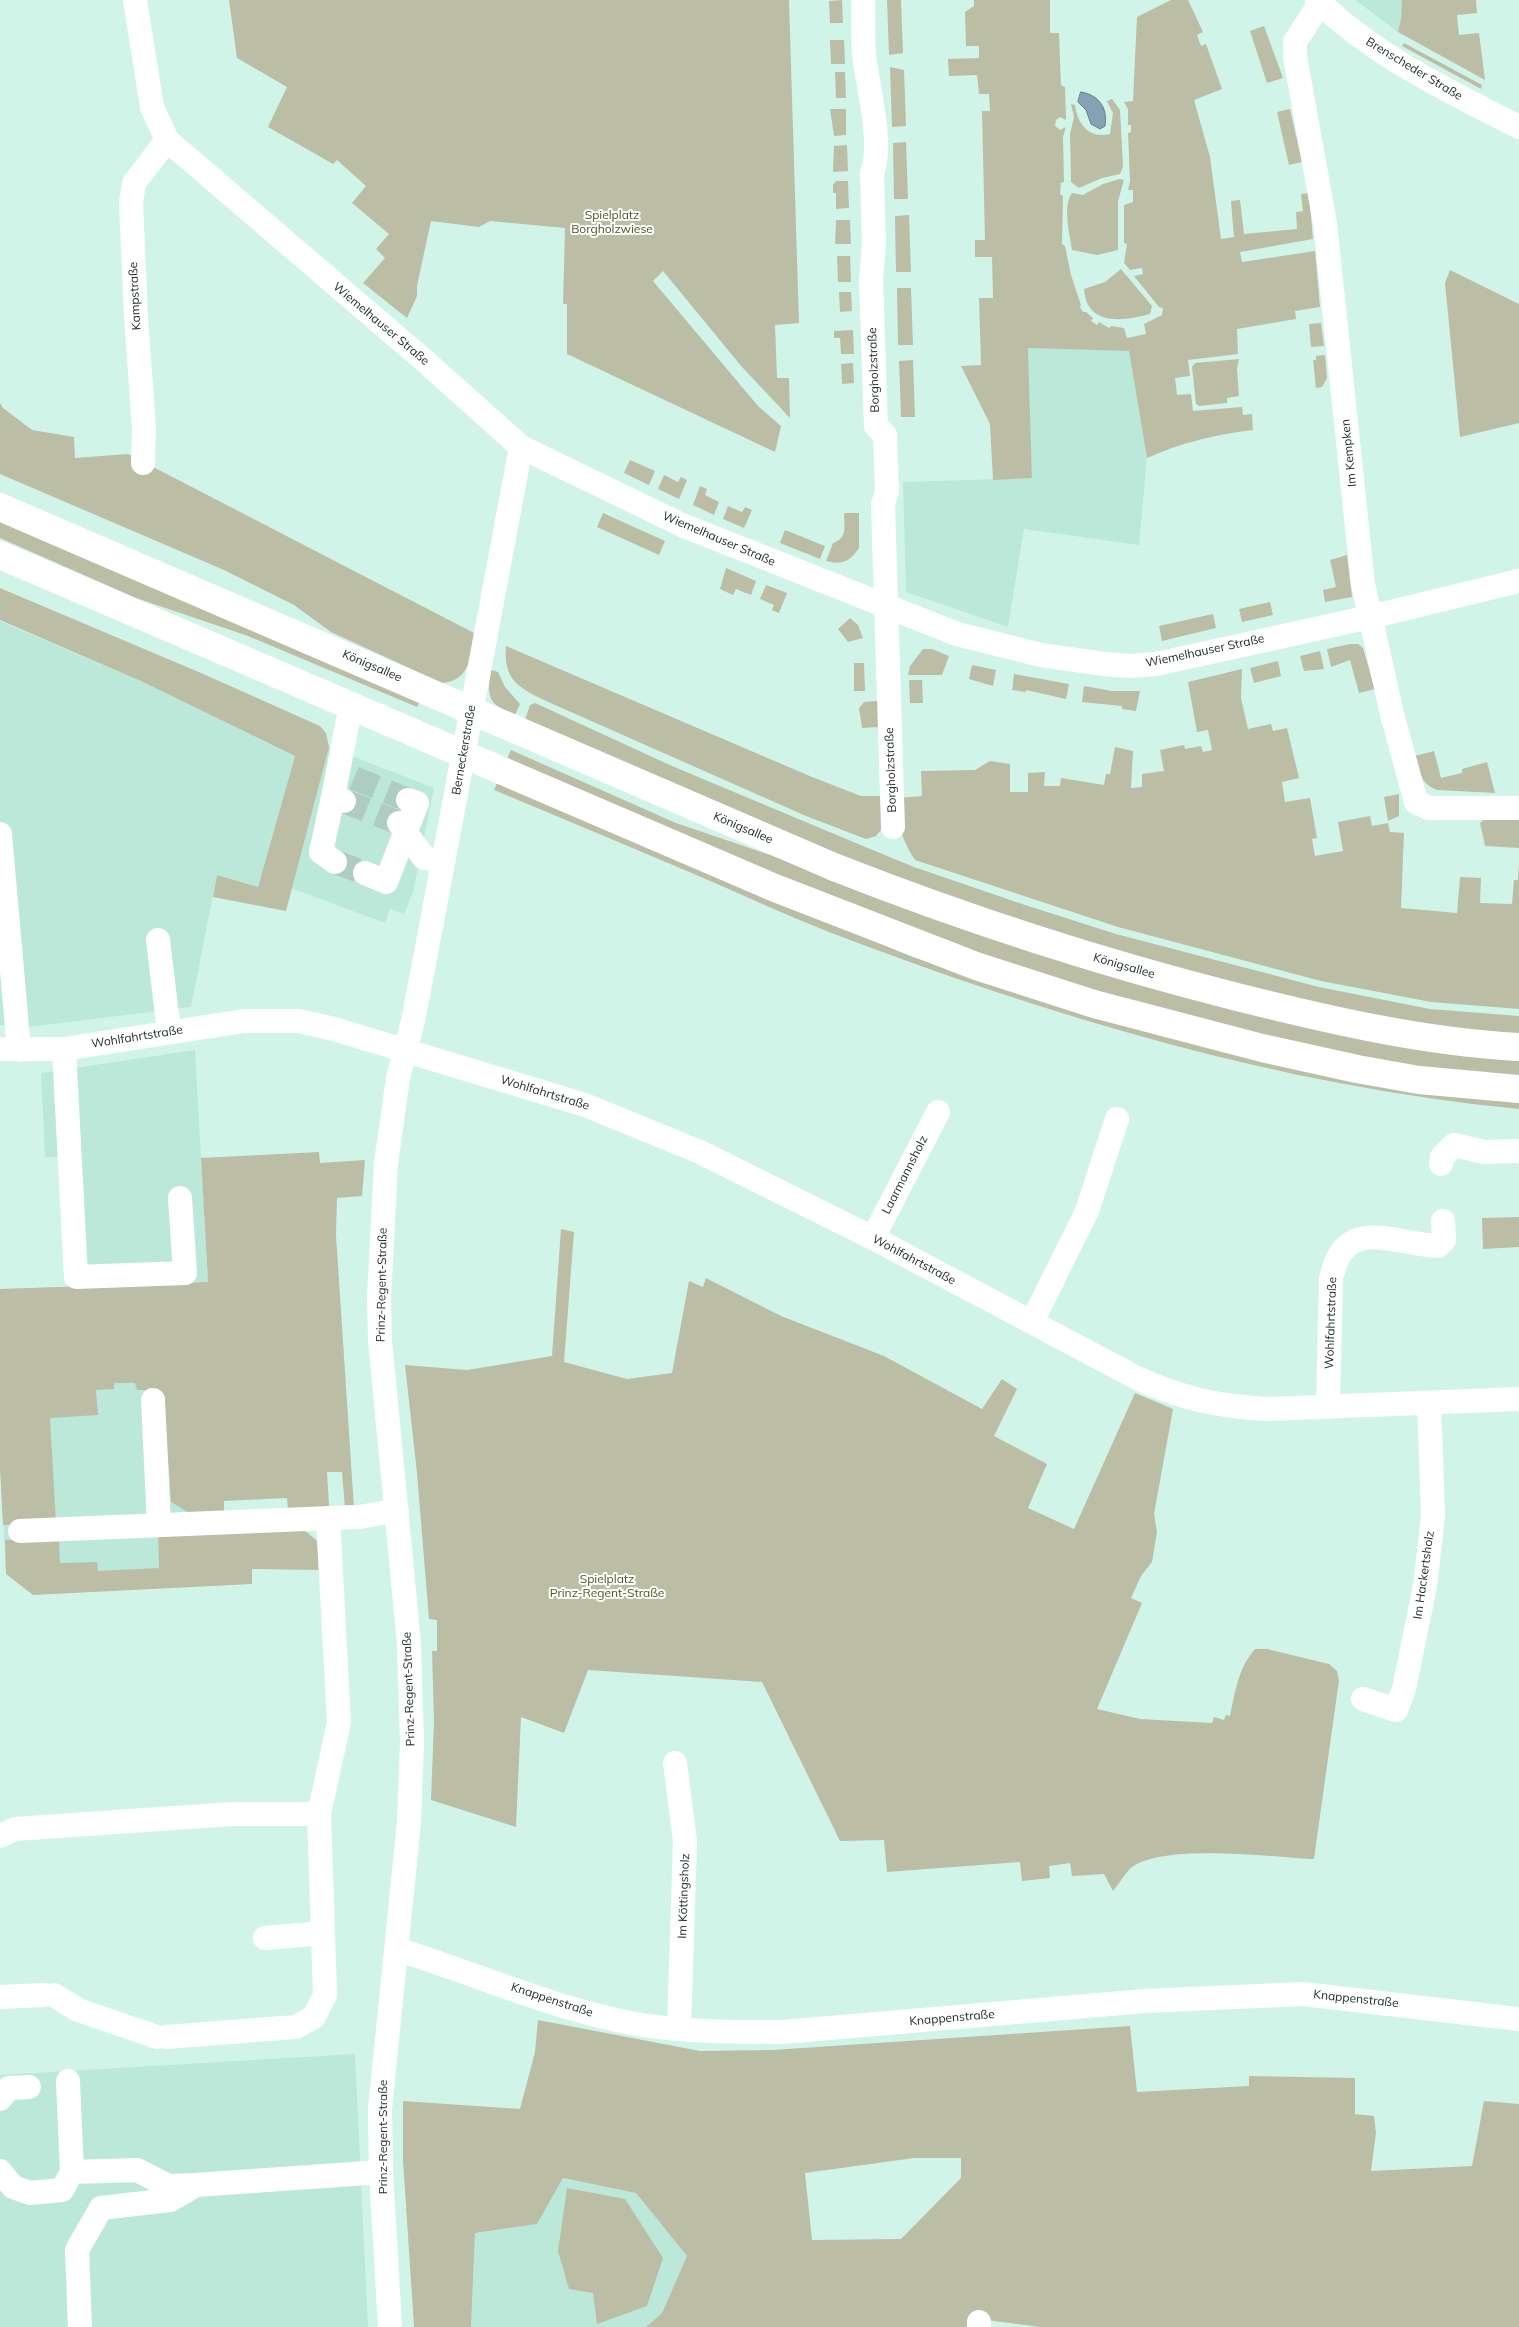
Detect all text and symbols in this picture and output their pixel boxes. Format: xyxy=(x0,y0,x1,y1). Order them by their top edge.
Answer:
street label: Brenscheder Straße xyxy=(1363,35,1465,103)
park label: Spielplatz Borgholzwiese xyxy=(571,208,653,236)
street label: Kampstraße xyxy=(126,262,144,330)
street label: Wiemelhauser Straße xyxy=(330,280,432,368)
street label: Borgholzstraße xyxy=(865,327,883,413)
street label: Im Kempken xyxy=(1338,418,1360,488)
street label: Wiemelhauser Straße xyxy=(660,509,778,569)
street label: Wiemelhauser Straße xyxy=(1144,631,1266,671)
street label: Königsallee xyxy=(340,647,404,685)
street label: Berneckerstraße xyxy=(449,704,479,796)
street label: Borgholzstraße xyxy=(882,727,900,813)
street label: Königsallee xyxy=(711,809,775,847)
street label: Königsallee xyxy=(1092,950,1156,982)
street label: Wohlfahrtstraße xyxy=(90,1023,184,1051)
street label: Wohlfahrtstraße xyxy=(499,1073,591,1113)
street label: Laarmannsholz xyxy=(879,1133,931,1217)
street label: Prinz-Regent-Straße xyxy=(374,1228,390,1342)
street label: Wohlfahrtstraße xyxy=(870,1232,958,1288)
street label: Wohlfahrtstraße xyxy=(1322,1277,1340,1369)
street label: Im Hackertsholz xyxy=(1411,1530,1437,1620)
park label: Spielplatz Prinz-Regent-Straße xyxy=(550,1572,664,1600)
street label: Prinz-Regent-Straße xyxy=(400,1631,418,1747)
street label: Im Köttingsholz xyxy=(675,1853,693,1939)
street label: Knappenstraße xyxy=(509,1980,595,2020)
street label: Knappenstraße xyxy=(1313,1987,1399,2011)
street label: Knappenstraße xyxy=(909,2007,995,2029)
street label: Prinz-Regent-Straße xyxy=(376,2080,390,2194)

